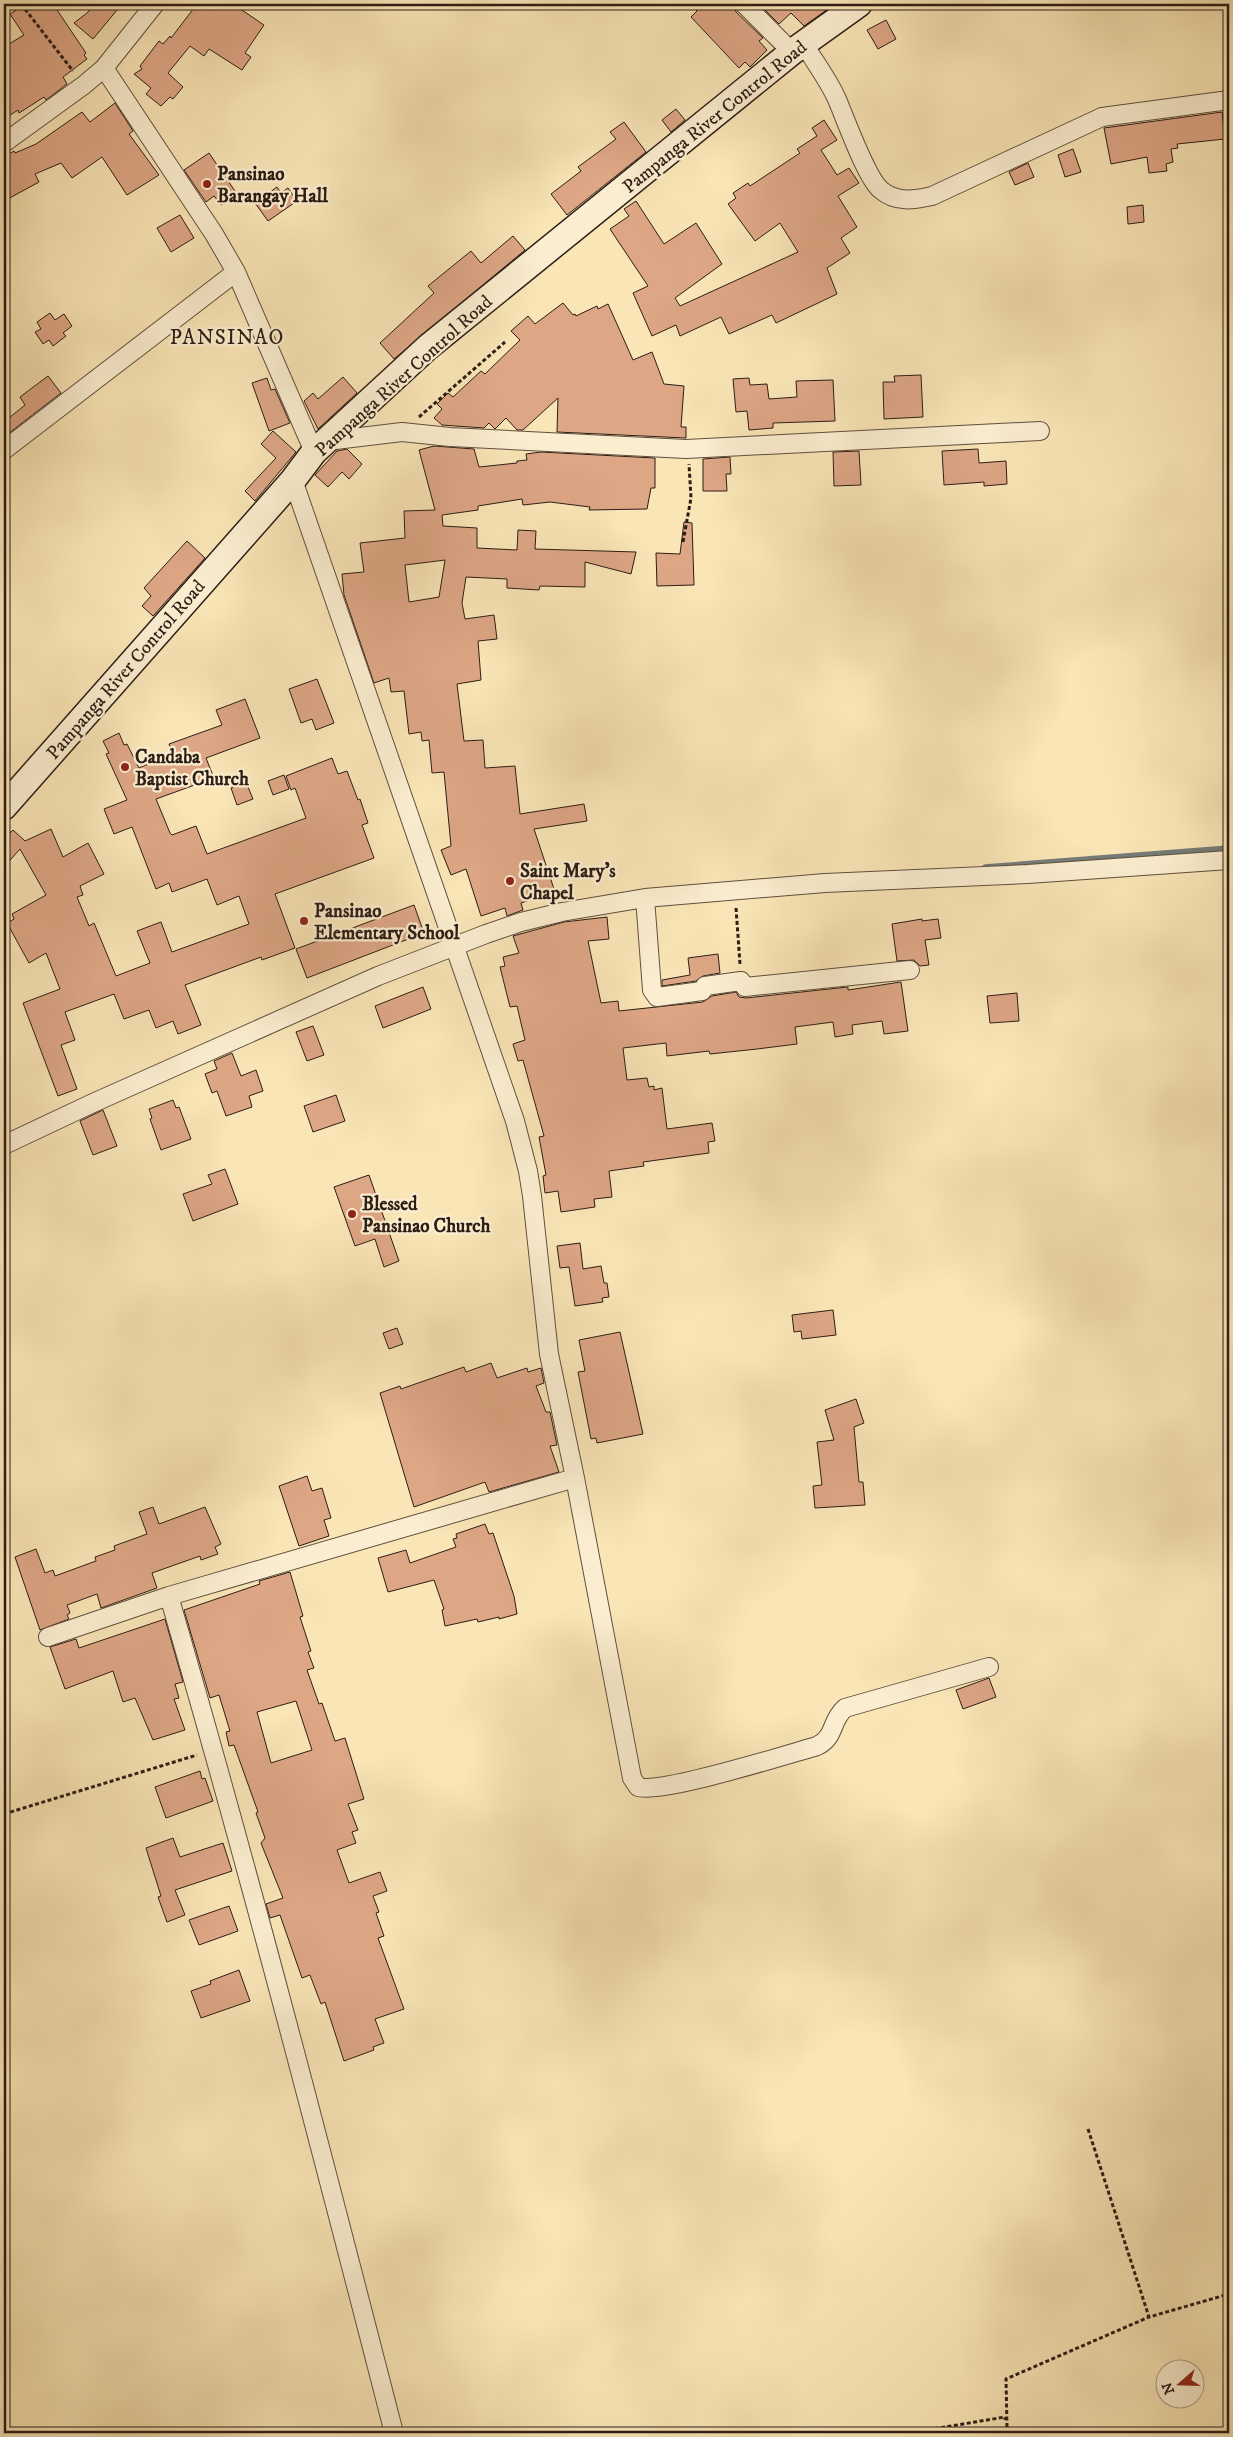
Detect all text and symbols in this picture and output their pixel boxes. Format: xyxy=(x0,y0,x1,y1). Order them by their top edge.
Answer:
street label: Pampanga River Control Road xyxy=(618,35,812,199)
place label: Pansinao Barangay Hall xyxy=(217,163,328,208)
marker: Pansinao Barangay Hall xyxy=(201,178,213,190)
street label: Pampanga River Control Road xyxy=(311,290,498,462)
district label: PANSINAO xyxy=(170,325,284,351)
street label: Pampanga River Control Road xyxy=(42,575,211,764)
place label: Candaba Baptist Church xyxy=(135,746,250,791)
marker: Candaba Baptist Church xyxy=(119,761,131,773)
place label: Saint Mary's Chapel xyxy=(520,860,616,905)
marker: Saint Mary's Chapel xyxy=(504,875,516,887)
place label: Pansinao Elementary School xyxy=(314,900,460,945)
marker: Pansinao Elementary School xyxy=(298,915,310,927)
place label: Blessed Pansinao Church xyxy=(362,1193,491,1238)
marker: Blessed Pansinao Church xyxy=(346,1208,358,1220)
north arrow xyxy=(1156,2360,1206,2410)
text: N xyxy=(1158,2379,1179,2397)

